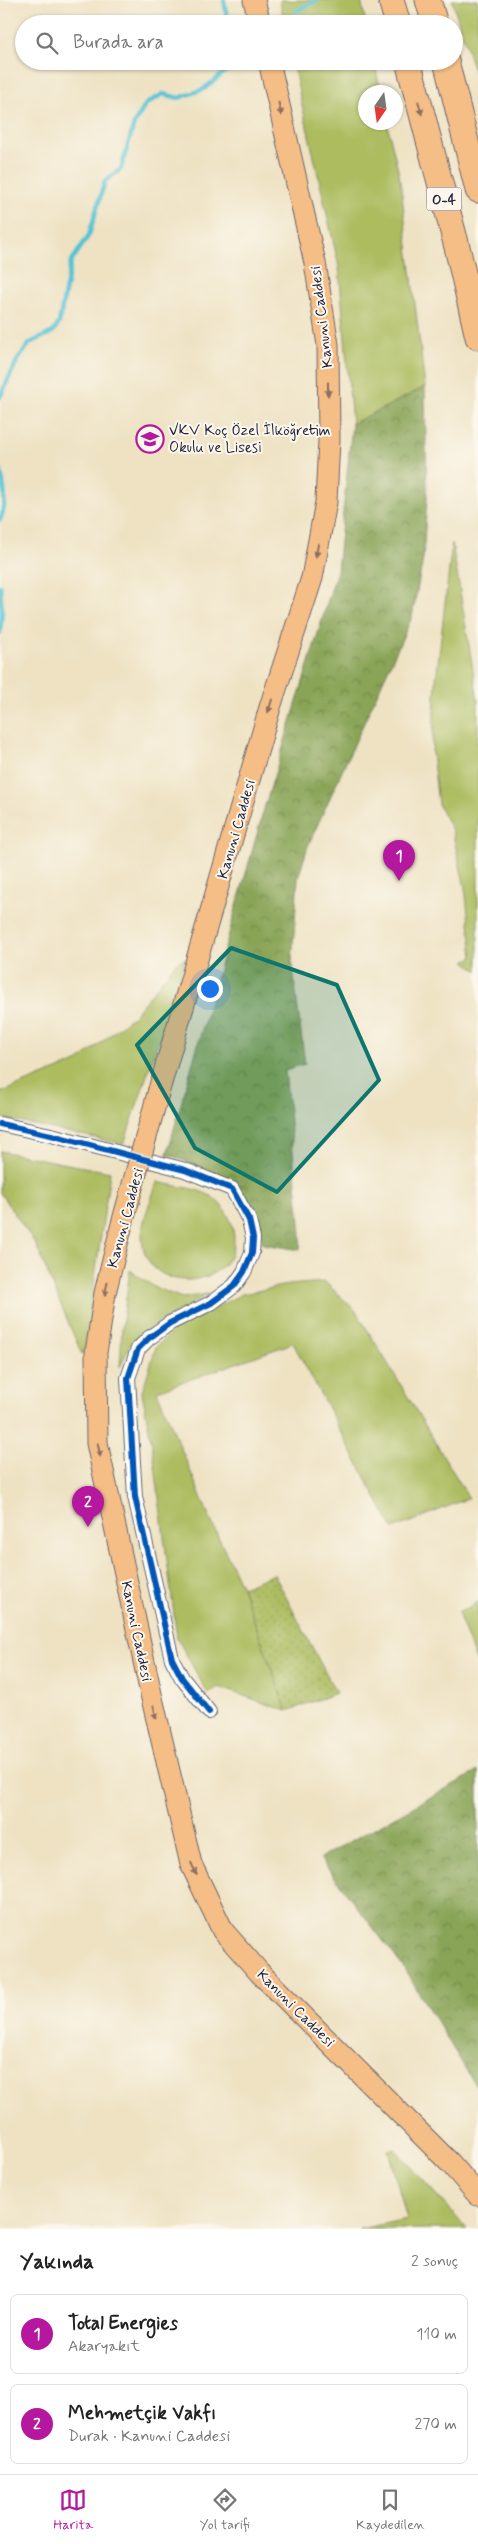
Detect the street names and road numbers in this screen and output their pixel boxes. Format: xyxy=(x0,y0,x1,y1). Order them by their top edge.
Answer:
road number: O-4 xyxy=(426,188,462,210)
street label: Kanuni Caddesi xyxy=(306,265,338,369)
street label: Kanuni Caddesi xyxy=(213,777,261,881)
street label: Kanuni Caddesi xyxy=(103,1166,149,1270)
street label: Kanuni Caddesi xyxy=(116,1579,156,1683)
street label: Kanuni Caddesi xyxy=(252,1965,339,2052)

